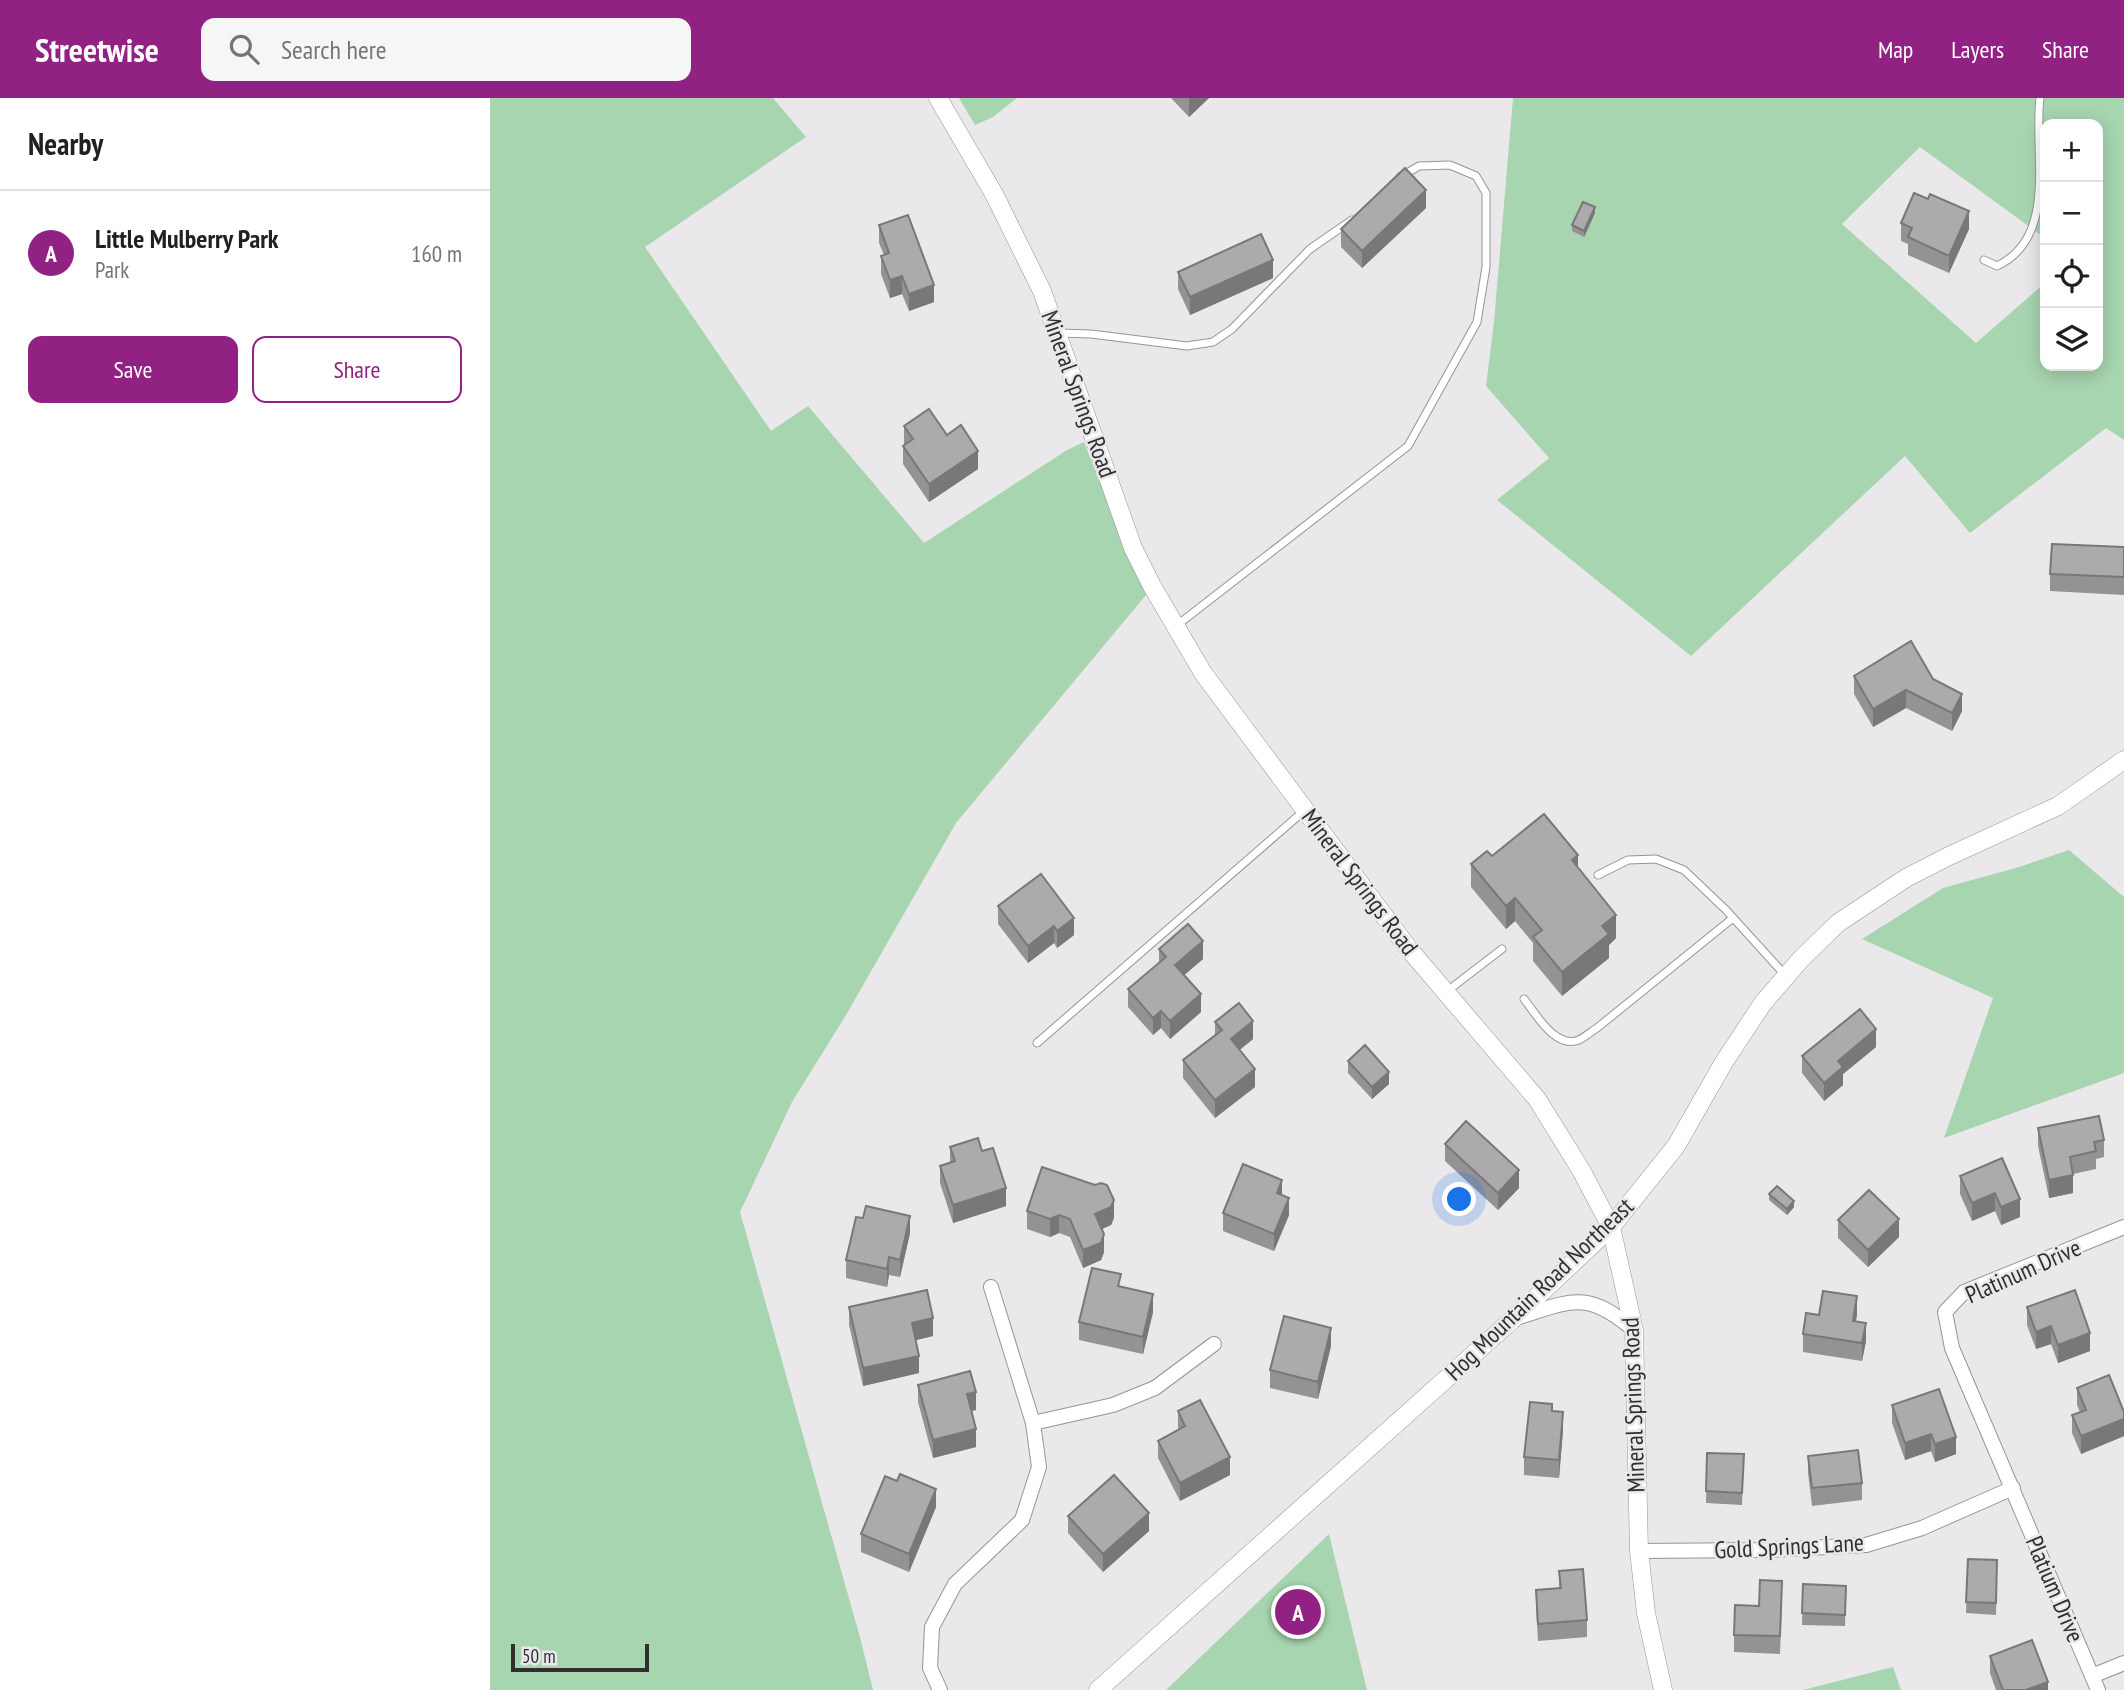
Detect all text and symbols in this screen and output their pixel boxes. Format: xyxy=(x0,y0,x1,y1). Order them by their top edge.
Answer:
search box xyxy=(201,18,691,81)
text: Streetwise xyxy=(35,28,159,71)
icon: search xyxy=(225,30,263,68)
text: Search here xyxy=(281,33,387,66)
text: Map xyxy=(1878,34,1913,65)
text: Layers xyxy=(1951,34,2004,65)
text: Share xyxy=(2042,34,2089,65)
map controls xyxy=(2040,119,2103,371)
button: + xyxy=(2040,119,2103,182)
text: Nearby xyxy=(28,124,103,163)
button: − xyxy=(2040,182,2103,245)
text: Little Mulberry Park xyxy=(95,222,279,255)
text: A xyxy=(45,239,57,268)
text: 160 m xyxy=(411,239,462,268)
button: locate xyxy=(2040,245,2103,308)
text: Park xyxy=(95,255,129,284)
street label: Mineral Springs Road xyxy=(1034,306,1124,482)
button: layers xyxy=(2040,308,2103,371)
button: Save xyxy=(28,336,238,403)
button: Share xyxy=(252,336,462,403)
street label: Mineral Springs Road xyxy=(1295,803,1425,961)
your location xyxy=(1442,1182,1476,1216)
street label: Hog Mountain Road Northeast xyxy=(1438,1191,1640,1387)
street label: Platinum Drive xyxy=(1960,1232,2086,1310)
street label: Mineral Springs Road xyxy=(1614,1317,1652,1493)
street label: Gold Springs Lane xyxy=(1714,1527,1864,1565)
street label: Platium Drive xyxy=(2019,1531,2091,1647)
pin: A xyxy=(1275,1586,1321,1638)
scale bar xyxy=(511,1641,649,1673)
text: 50 m xyxy=(522,1644,556,1668)

